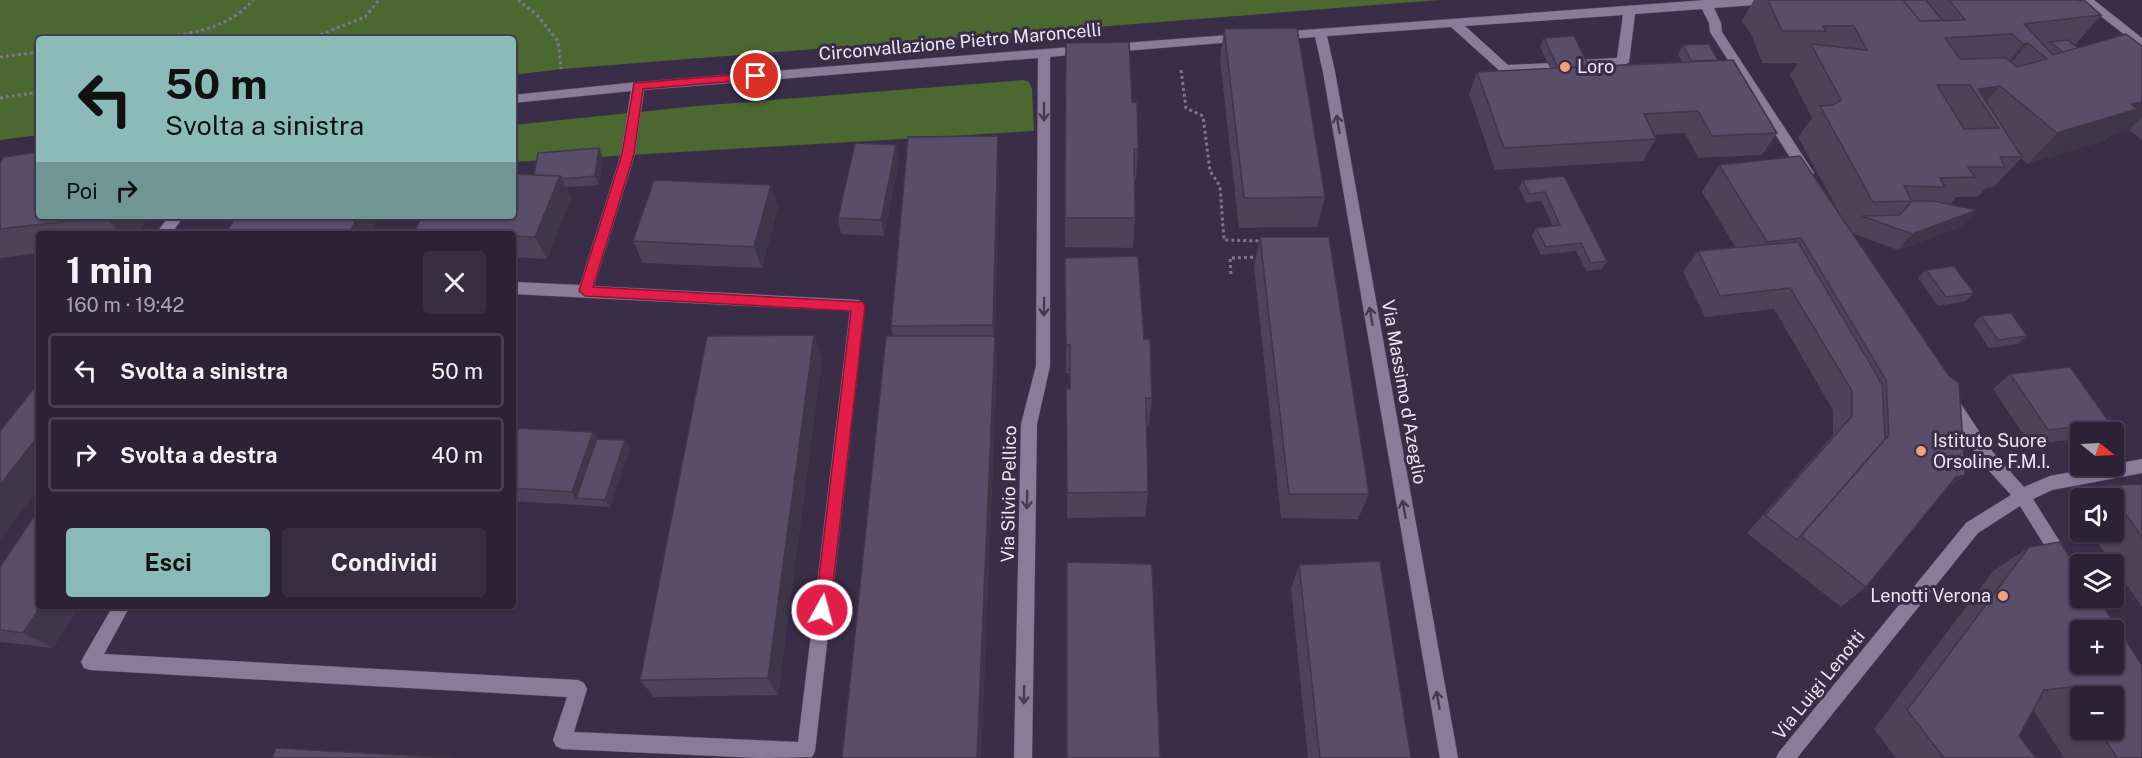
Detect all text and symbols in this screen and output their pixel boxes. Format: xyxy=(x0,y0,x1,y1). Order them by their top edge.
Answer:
street label: Circonvallazione Pietro Maroncelli xyxy=(818,19,1102,64)
pin xyxy=(730,50,781,101)
place label: Loro xyxy=(1577,56,1614,77)
text: 50 m xyxy=(165,59,268,108)
icon: arrive xyxy=(739,59,772,92)
icon: left xyxy=(66,60,144,138)
marker: Loro xyxy=(1558,60,1572,74)
one-way arrow xyxy=(1038,101,1050,121)
text: Svolta a sinistra xyxy=(165,109,364,141)
one-way arrow xyxy=(1332,115,1343,135)
icon: right xyxy=(110,174,143,207)
text: Poi xyxy=(66,178,98,204)
text: 1 min xyxy=(66,249,153,291)
button: close xyxy=(423,251,486,314)
text: 160 m · 19:42 xyxy=(66,293,185,317)
one-way arrow xyxy=(1039,296,1050,316)
street label: Via Massimo d'Azeglio xyxy=(1378,298,1431,486)
one-way arrow xyxy=(1365,307,1376,327)
icon: left xyxy=(69,354,102,387)
text: Svolta a sinistra xyxy=(120,358,288,384)
text: 50 m xyxy=(431,358,483,384)
north arrow xyxy=(2070,422,2124,476)
map controls xyxy=(2070,422,2124,740)
street label: Via Silvio Pellico xyxy=(997,425,1020,563)
place label: Istituto Suore Orsoline F.M.I. xyxy=(1933,430,2050,472)
icon: right xyxy=(69,438,102,471)
text: Svolta a destra xyxy=(120,442,277,468)
text: 40 m xyxy=(431,442,483,468)
marker: Istituto Suore Orsoline F.M.I. xyxy=(1914,444,1928,458)
button: sound xyxy=(2070,488,2124,542)
one-way arrow xyxy=(1022,490,1033,510)
one-way arrow xyxy=(1398,499,1409,519)
button: Esci xyxy=(66,528,270,597)
button: Condividi xyxy=(282,528,486,597)
button: layers xyxy=(2070,554,2124,608)
position arrow xyxy=(790,578,854,642)
place label: Lenotti Verona xyxy=(1870,585,1991,606)
marker: Lenotti Verona xyxy=(1996,589,2010,603)
button: + xyxy=(2070,620,2124,674)
street label: Via Luigi Lenotti xyxy=(1768,626,1869,743)
one-way arrow xyxy=(1019,685,1030,705)
button: − xyxy=(2070,686,2124,740)
one-way arrow xyxy=(1433,691,1444,711)

